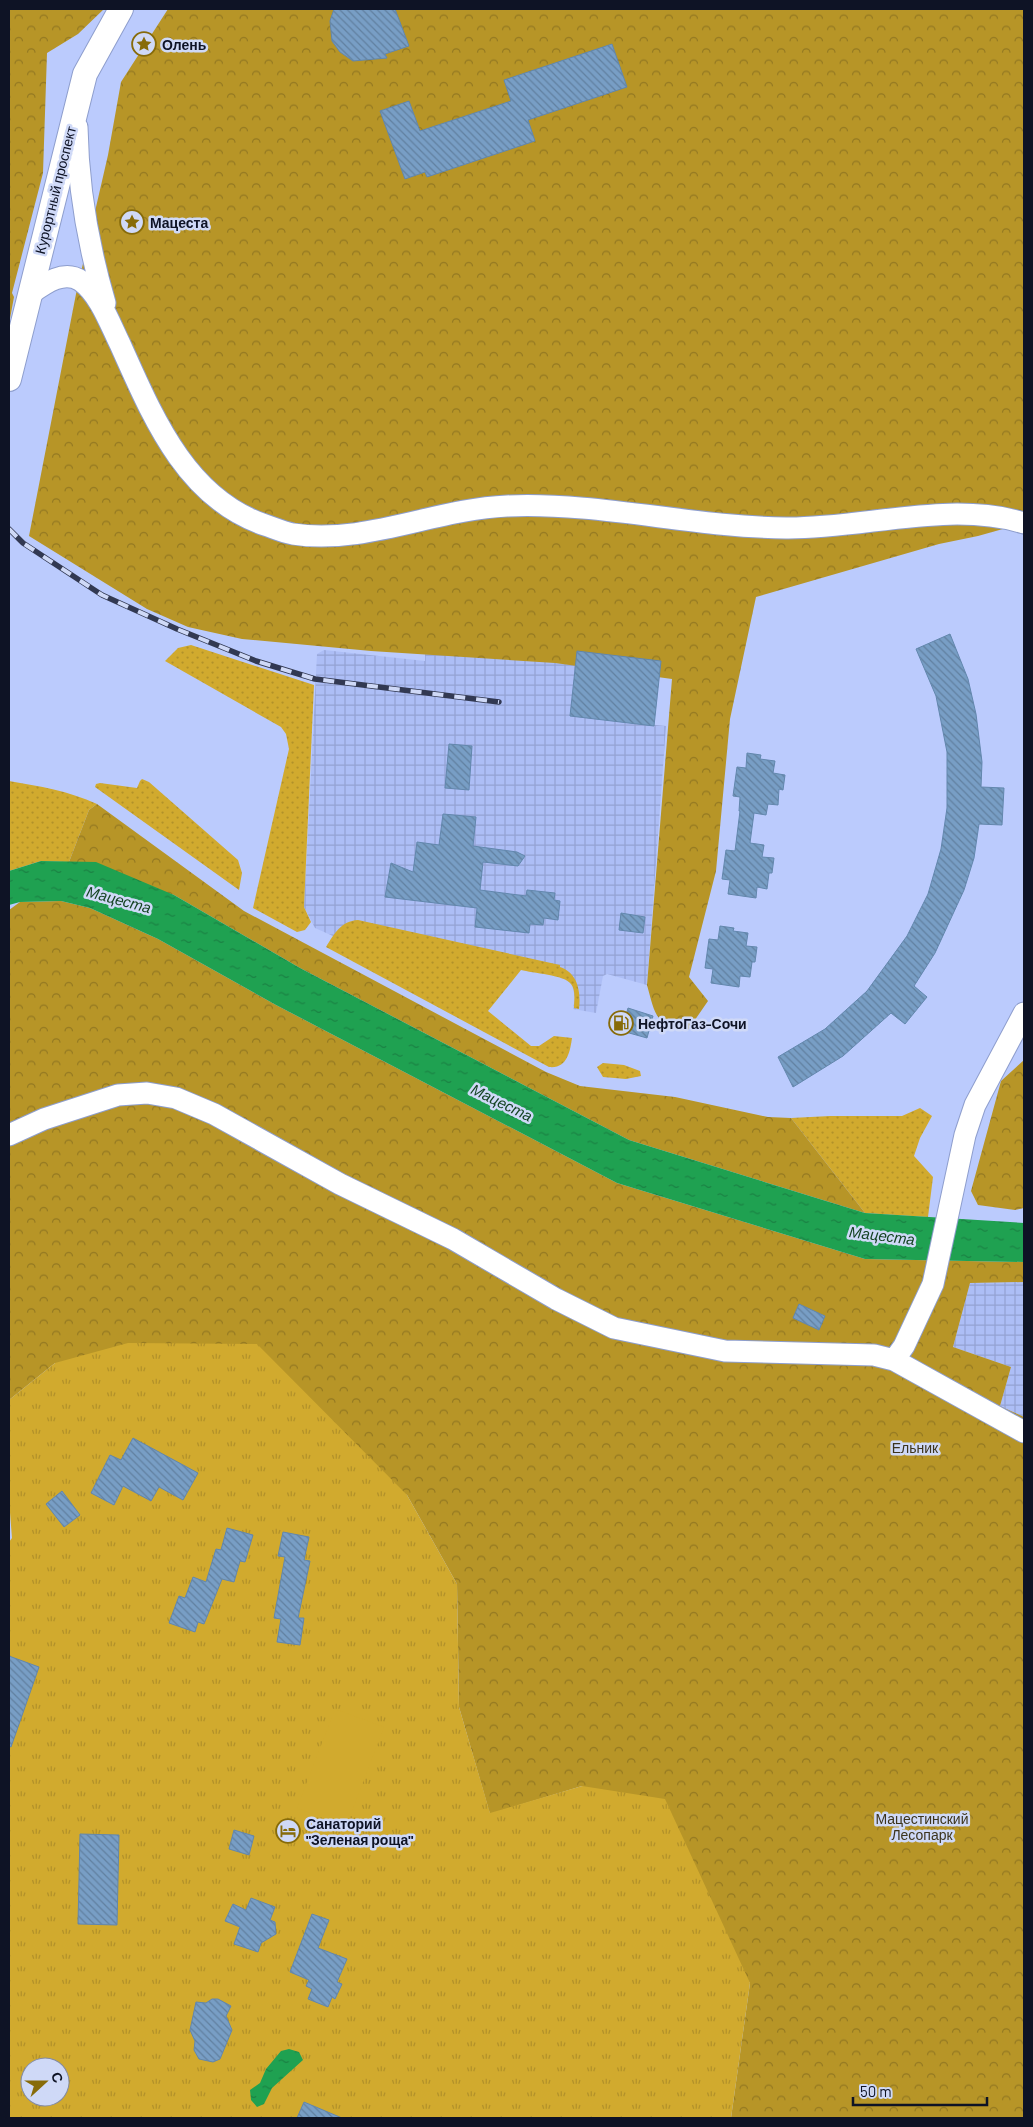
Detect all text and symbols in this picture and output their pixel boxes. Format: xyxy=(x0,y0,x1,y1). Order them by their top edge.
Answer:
place icon: Олень xyxy=(131,31,157,57)
place label: Олень xyxy=(162,36,207,53)
street label: Курортный проспект xyxy=(31,124,79,256)
place icon: Мацеста xyxy=(119,209,145,235)
place label: Мацеста xyxy=(150,214,208,231)
water label: Мацеста xyxy=(85,882,153,916)
fuel station icon: НефтоГаз-Сочи xyxy=(608,1010,634,1036)
place label: НефтоГаз-Сочи xyxy=(638,1015,747,1032)
water label: Мацеста xyxy=(468,1079,536,1125)
water label: Мацеста xyxy=(848,1222,916,1248)
park label: Ельник xyxy=(892,1439,939,1456)
park label: Мацестинский Лесопарк xyxy=(876,1810,968,1843)
place label: Санаторий "Зеленая роща" xyxy=(306,1815,413,1848)
hotel icon: Санаторий "Зеленая роща" xyxy=(275,1818,301,1844)
north arrow xyxy=(20,2057,70,2107)
text: С xyxy=(48,2069,67,2085)
scale bar xyxy=(853,2074,987,2106)
text: 50 m xyxy=(860,2082,892,2100)

